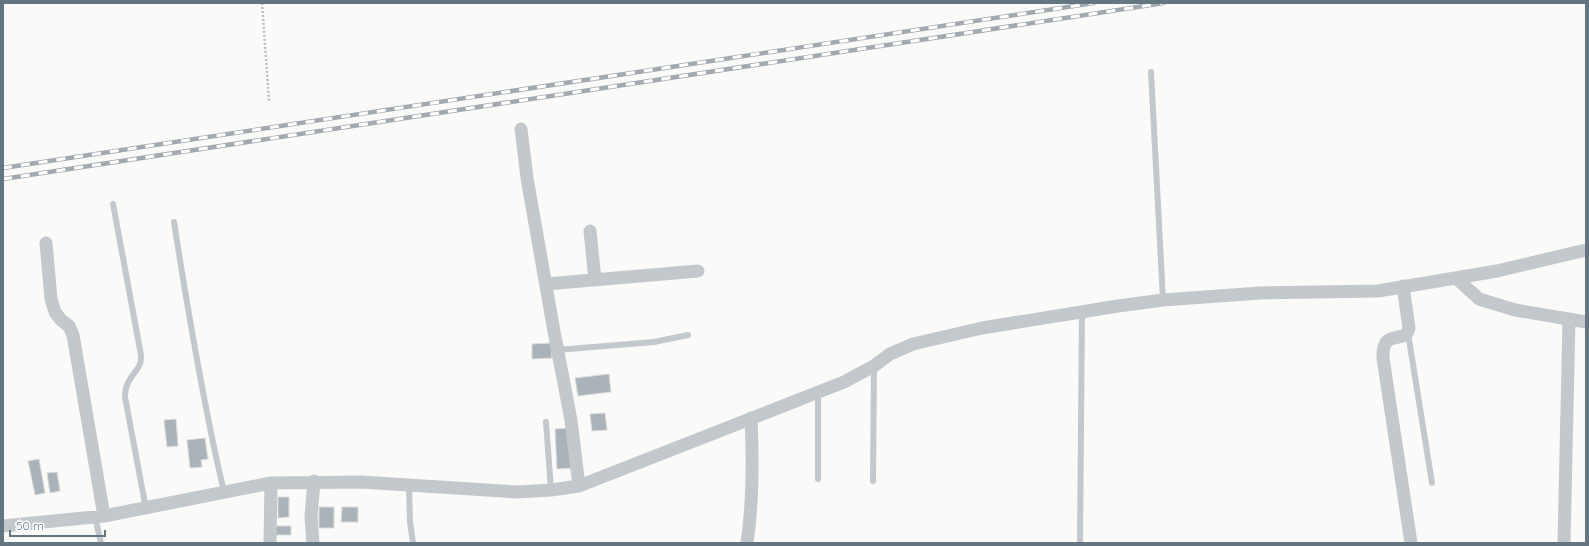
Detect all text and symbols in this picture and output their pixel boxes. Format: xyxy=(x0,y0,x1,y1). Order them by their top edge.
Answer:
scale bar xyxy=(10,512,105,538)
text: 50 m xyxy=(16,518,44,533)

